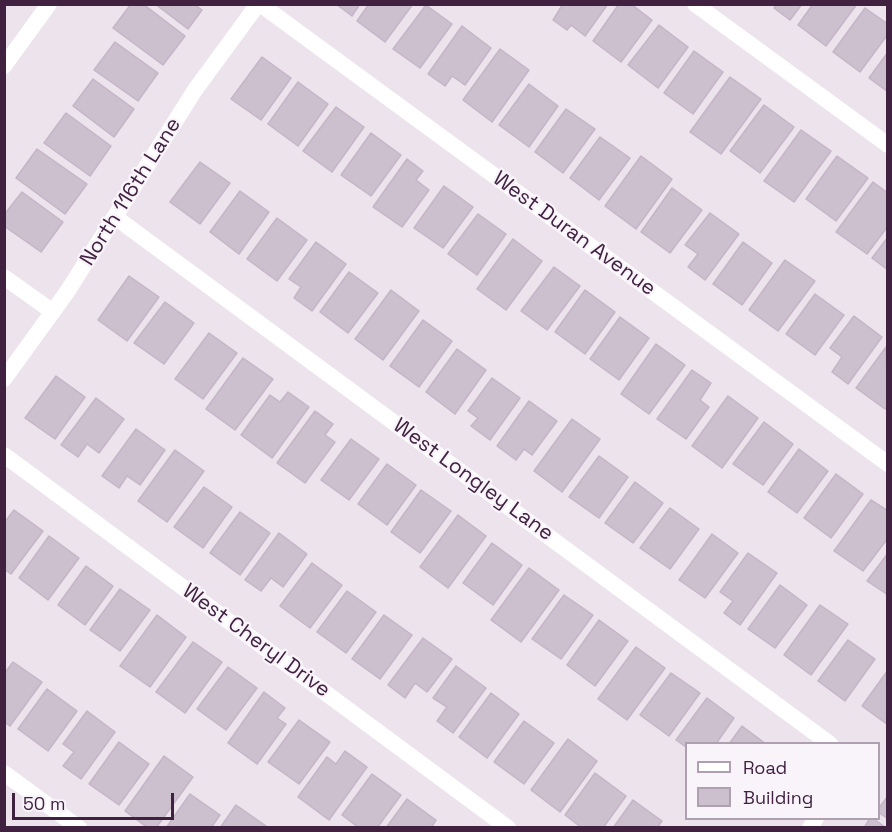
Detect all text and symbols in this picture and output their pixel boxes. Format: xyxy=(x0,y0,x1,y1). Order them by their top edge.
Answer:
street label: North 116th Lane xyxy=(75,113,187,271)
street label: West Duran Avenue xyxy=(488,166,660,302)
street label: West Longley Lane xyxy=(388,413,558,547)
street label: West Cheryl Drive xyxy=(177,579,335,703)
legend xyxy=(685,742,880,820)
text: Road xyxy=(743,756,787,779)
scale bar xyxy=(15,781,177,819)
text: Building xyxy=(743,786,813,809)
text: 50 m xyxy=(23,792,65,815)

